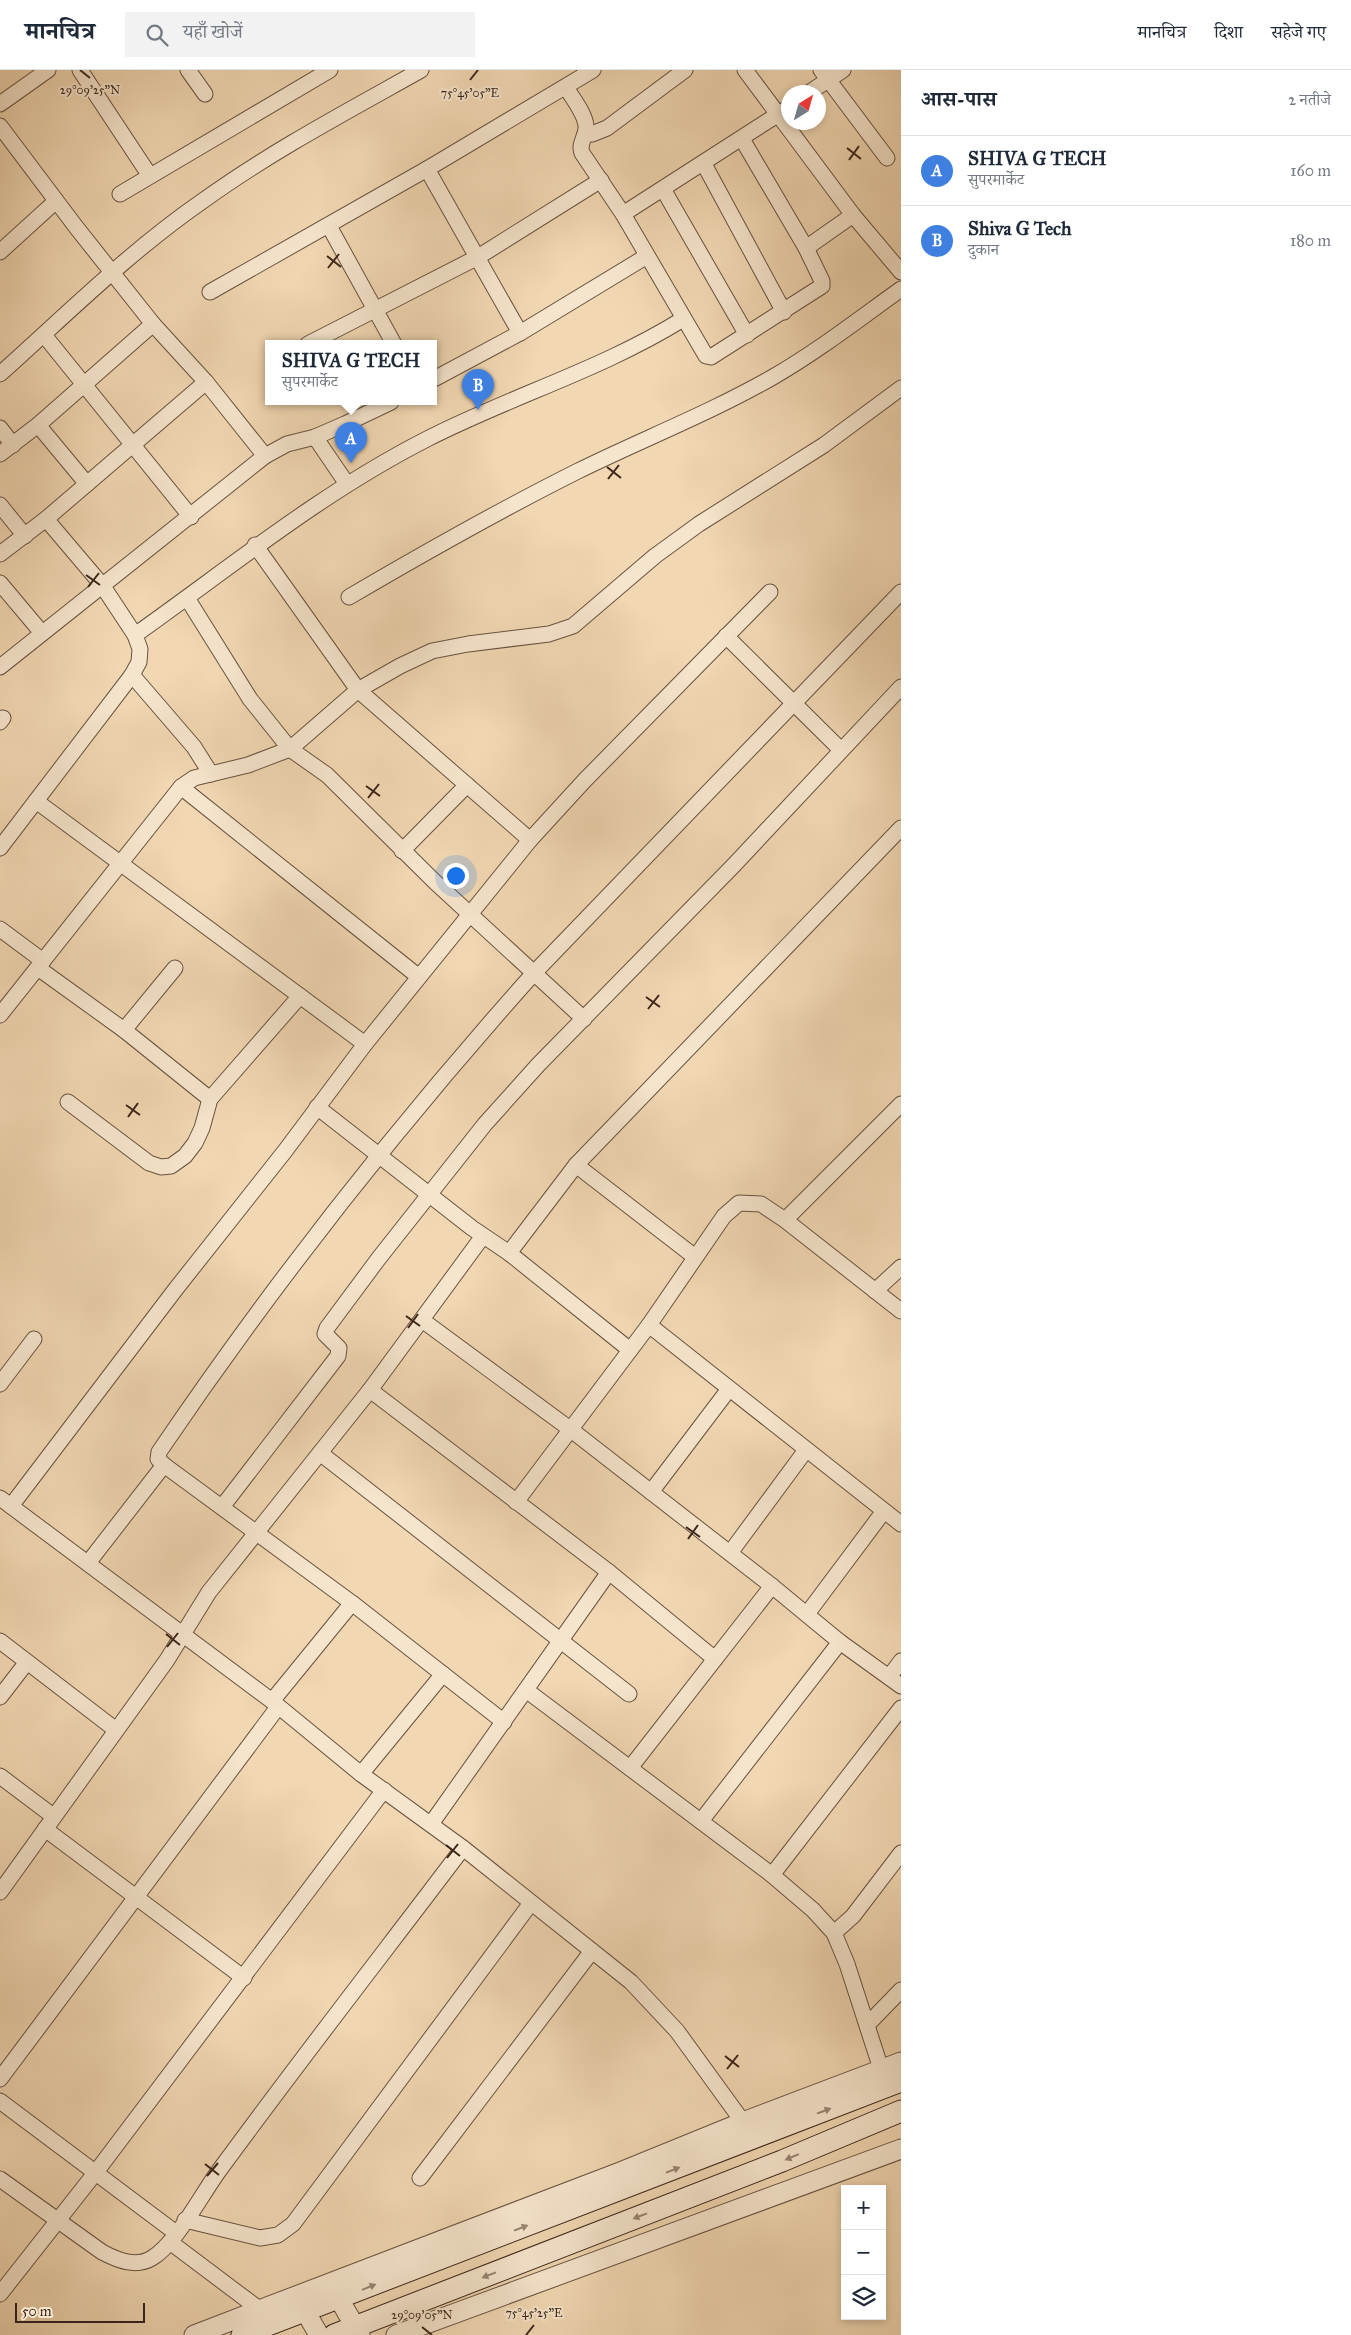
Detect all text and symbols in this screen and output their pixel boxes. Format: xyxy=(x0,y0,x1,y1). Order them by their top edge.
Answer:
search box xyxy=(125,12,475,57)
text: मानचित्र xyxy=(25,16,95,46)
text: यहाँ खोजें xyxy=(183,20,243,43)
icon: search xyxy=(143,21,171,49)
text: मानचित्र xyxy=(1138,21,1186,43)
text: दिशा xyxy=(1214,21,1243,43)
text: सहेजे गए xyxy=(1271,21,1326,43)
text: 29°09'25"N xyxy=(60,83,120,97)
north arrow xyxy=(781,85,826,130)
text: 75°45'05"E xyxy=(441,86,500,100)
text: आस-पास xyxy=(921,86,996,112)
text: 2 नतीजे xyxy=(1288,90,1331,109)
text: SHIVA G TECH xyxy=(968,147,1106,170)
text: A xyxy=(932,161,942,180)
text: 160 m xyxy=(1290,161,1331,180)
text: सुपरमार्केट xyxy=(968,170,1024,189)
text: Shiva G Tech xyxy=(968,217,1072,240)
text: B xyxy=(932,231,942,250)
text: 180 m xyxy=(1290,231,1331,250)
text: दुकान xyxy=(968,240,999,259)
popup xyxy=(265,340,437,405)
text: SHIVA G TECH xyxy=(282,349,420,372)
pin: B xyxy=(462,369,494,410)
text: सुपरमार्केट xyxy=(282,372,338,391)
pin: A xyxy=(335,422,367,463)
your location xyxy=(443,863,469,889)
one-way arrow xyxy=(817,2107,831,2115)
one-way arrow xyxy=(785,2154,799,2162)
one-way arrow xyxy=(665,2166,680,2173)
map controls xyxy=(841,2185,886,2320)
button: + xyxy=(841,2185,886,2230)
one-way arrow xyxy=(632,2212,647,2220)
one-way arrow xyxy=(514,2224,529,2232)
button: − xyxy=(841,2230,886,2275)
one-way arrow xyxy=(481,2271,496,2279)
button: layers xyxy=(841,2275,886,2320)
one-way arrow xyxy=(362,2282,376,2290)
scale bar xyxy=(15,2300,145,2323)
text: 50 m xyxy=(22,2303,51,2320)
text: 75°45'25"E xyxy=(505,2306,563,2320)
text: 29°09'05"N xyxy=(391,2308,453,2322)

